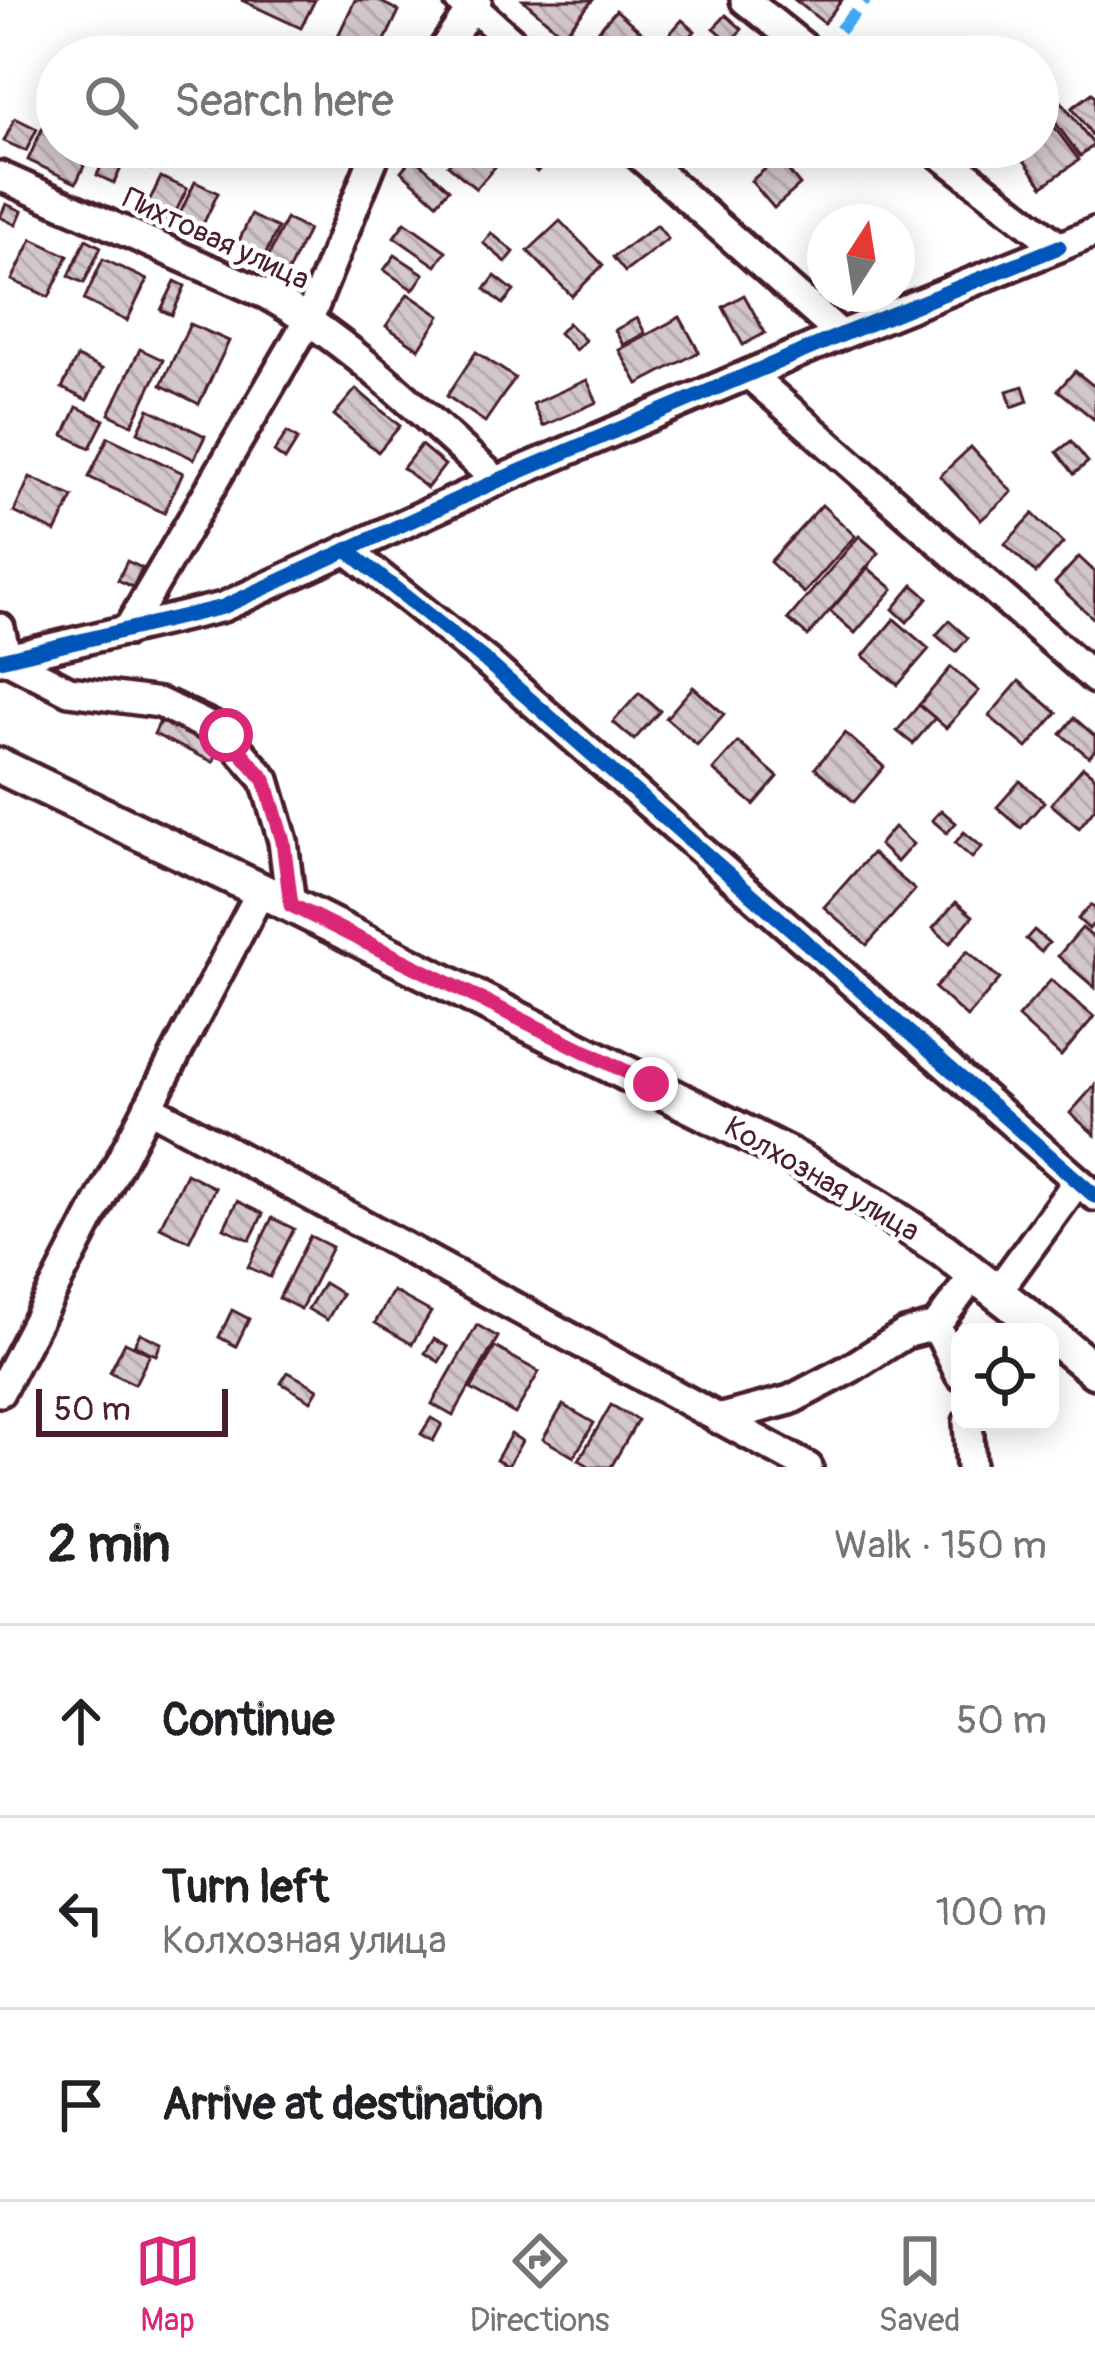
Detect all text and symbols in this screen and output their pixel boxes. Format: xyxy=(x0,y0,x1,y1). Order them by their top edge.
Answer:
search box xyxy=(36,36,1059,168)
icon: search xyxy=(78,69,144,135)
text: Search here xyxy=(174,74,394,130)
street label: Пихтовая улица xyxy=(117,180,315,298)
north arrow xyxy=(807,204,915,312)
route start xyxy=(199,708,253,762)
route end xyxy=(624,1057,678,1111)
street label: Колхозная улица xyxy=(718,1108,926,1250)
map controls xyxy=(951,1323,1059,1431)
button: locate xyxy=(951,1323,1059,1431)
scale bar xyxy=(36,1383,228,1436)
text: 50 m xyxy=(54,1389,131,1430)
text: 2 min xyxy=(48,1513,170,1577)
text: Walk · 150 m xyxy=(834,1521,1047,1570)
icon: ahead xyxy=(48,1688,114,1754)
text: Continue xyxy=(162,1693,335,1749)
text: 50 m xyxy=(956,1696,1047,1745)
text: Turn left xyxy=(162,1860,329,1916)
icon: left xyxy=(48,1880,114,1946)
text: 100 m xyxy=(935,1888,1047,1937)
text: Колхозная улица xyxy=(162,1916,447,1965)
icon: arrive xyxy=(48,2072,114,2138)
text: Arrive at destination xyxy=(162,2077,543,2133)
tab: Map xyxy=(135,2228,201,2341)
tab: Directions xyxy=(470,2228,610,2341)
tab: Saved xyxy=(879,2228,960,2341)

